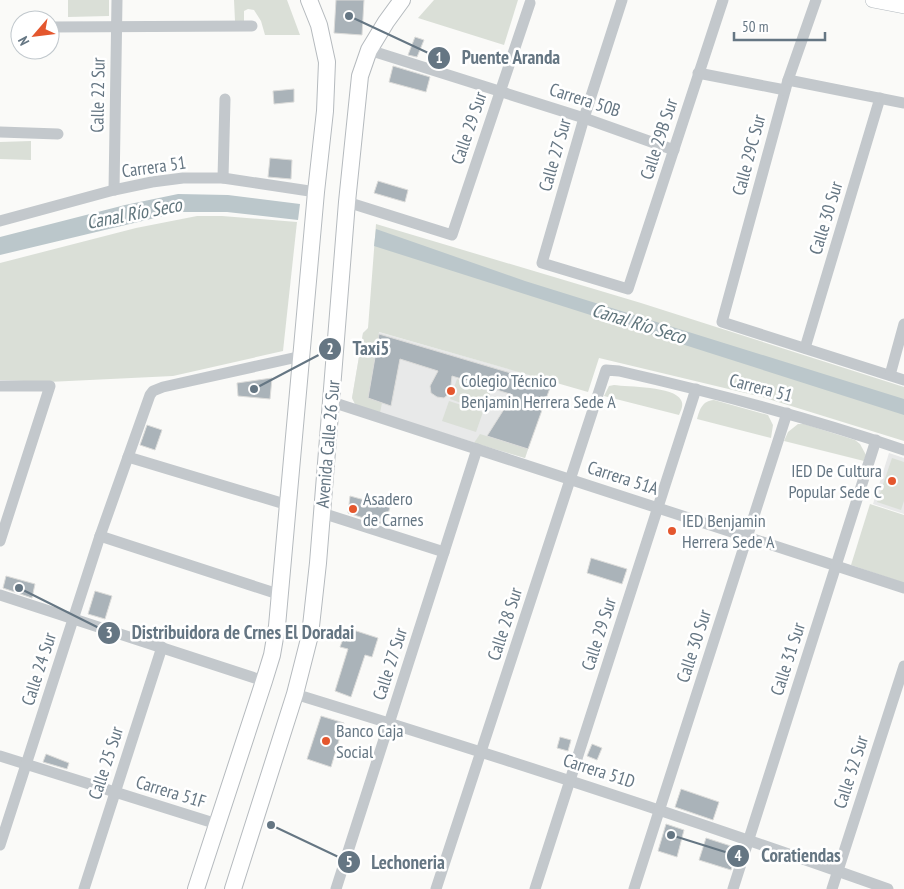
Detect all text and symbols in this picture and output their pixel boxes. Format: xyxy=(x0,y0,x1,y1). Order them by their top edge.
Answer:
north arrow xyxy=(10,10,60,60)
scale bar xyxy=(734,10,825,42)
text: 50 m xyxy=(742,17,768,36)
text: N xyxy=(14,34,33,49)
callout: Puente Aranda xyxy=(426,41,570,75)
text: Puente Aranda xyxy=(462,45,560,69)
text: 1 xyxy=(435,48,443,67)
street label: Calle 22 Sur xyxy=(85,57,110,133)
street label: Carrera 50B xyxy=(547,77,623,122)
street label: Calle 29 Sur xyxy=(445,88,492,167)
street label: Calle 29B Sur xyxy=(635,95,682,182)
street label: Calle 29C Sur xyxy=(727,112,770,198)
street label: Calle 27 Sur xyxy=(533,116,576,194)
street label: Carrera 51 xyxy=(120,151,188,182)
street label: Calle 30 Sur xyxy=(804,178,848,257)
water label: Canal Río Seco xyxy=(84,192,185,234)
water label: Canal Río Seco xyxy=(589,297,690,349)
callout: Taxi5 xyxy=(317,332,399,366)
text: Taxi5 xyxy=(353,336,389,360)
text: 2 xyxy=(326,339,334,358)
street label: Carrera 51 xyxy=(727,368,795,407)
place label: Colegio Técnico Benjamin Herrera Sede A xyxy=(461,369,616,413)
street label: Avenida Calle 26 Sur xyxy=(310,379,345,509)
marker: Colegio Técnico Benjamin Herrera Sede A xyxy=(445,385,457,397)
street label: Carrera 51A xyxy=(585,455,662,500)
place label: IED De Cultura Popular Sede C xyxy=(788,459,882,503)
marker: IED De Cultura Popular Sede C xyxy=(886,475,898,487)
place label: Asadero de Carnes xyxy=(363,487,424,531)
marker: Asadero de Carnes xyxy=(347,503,359,515)
place label: IED Benjamin Herrera Sede A xyxy=(682,509,775,553)
marker: IED Benjamin Herrera Sede A xyxy=(666,525,678,537)
street label: Calle 28 Sur xyxy=(482,584,527,663)
street label: Calle 29 Sur xyxy=(576,594,621,673)
street label: Calle 30 Sur xyxy=(671,606,716,685)
callout: Distribuidora de Crnes El Doradai xyxy=(97,616,365,650)
street label: Calle 31 Sur xyxy=(765,619,810,698)
text: Distribuidora de Crnes El Doradai xyxy=(132,620,354,644)
text: 3 xyxy=(105,623,113,642)
street label: Calle 27 Sur xyxy=(367,625,412,703)
street label: Calle 24 Sur xyxy=(16,629,61,708)
place label: Banco Caja Social xyxy=(336,719,404,763)
street label: Calle 25 Sur xyxy=(83,723,128,802)
street label: Calle 32 Sur xyxy=(828,732,873,811)
marker: Banco Caja Social xyxy=(320,735,332,747)
street label: Carrera 51D xyxy=(560,748,638,793)
street label: Carrera 51F xyxy=(133,770,209,813)
callout: Coratiendas xyxy=(726,839,850,873)
text: Coratiendas xyxy=(761,843,841,867)
callout: Lechoneria xyxy=(336,845,455,879)
text: 4 xyxy=(734,846,742,865)
text: Lechoneria xyxy=(371,850,445,874)
text: 5 xyxy=(345,852,353,871)

